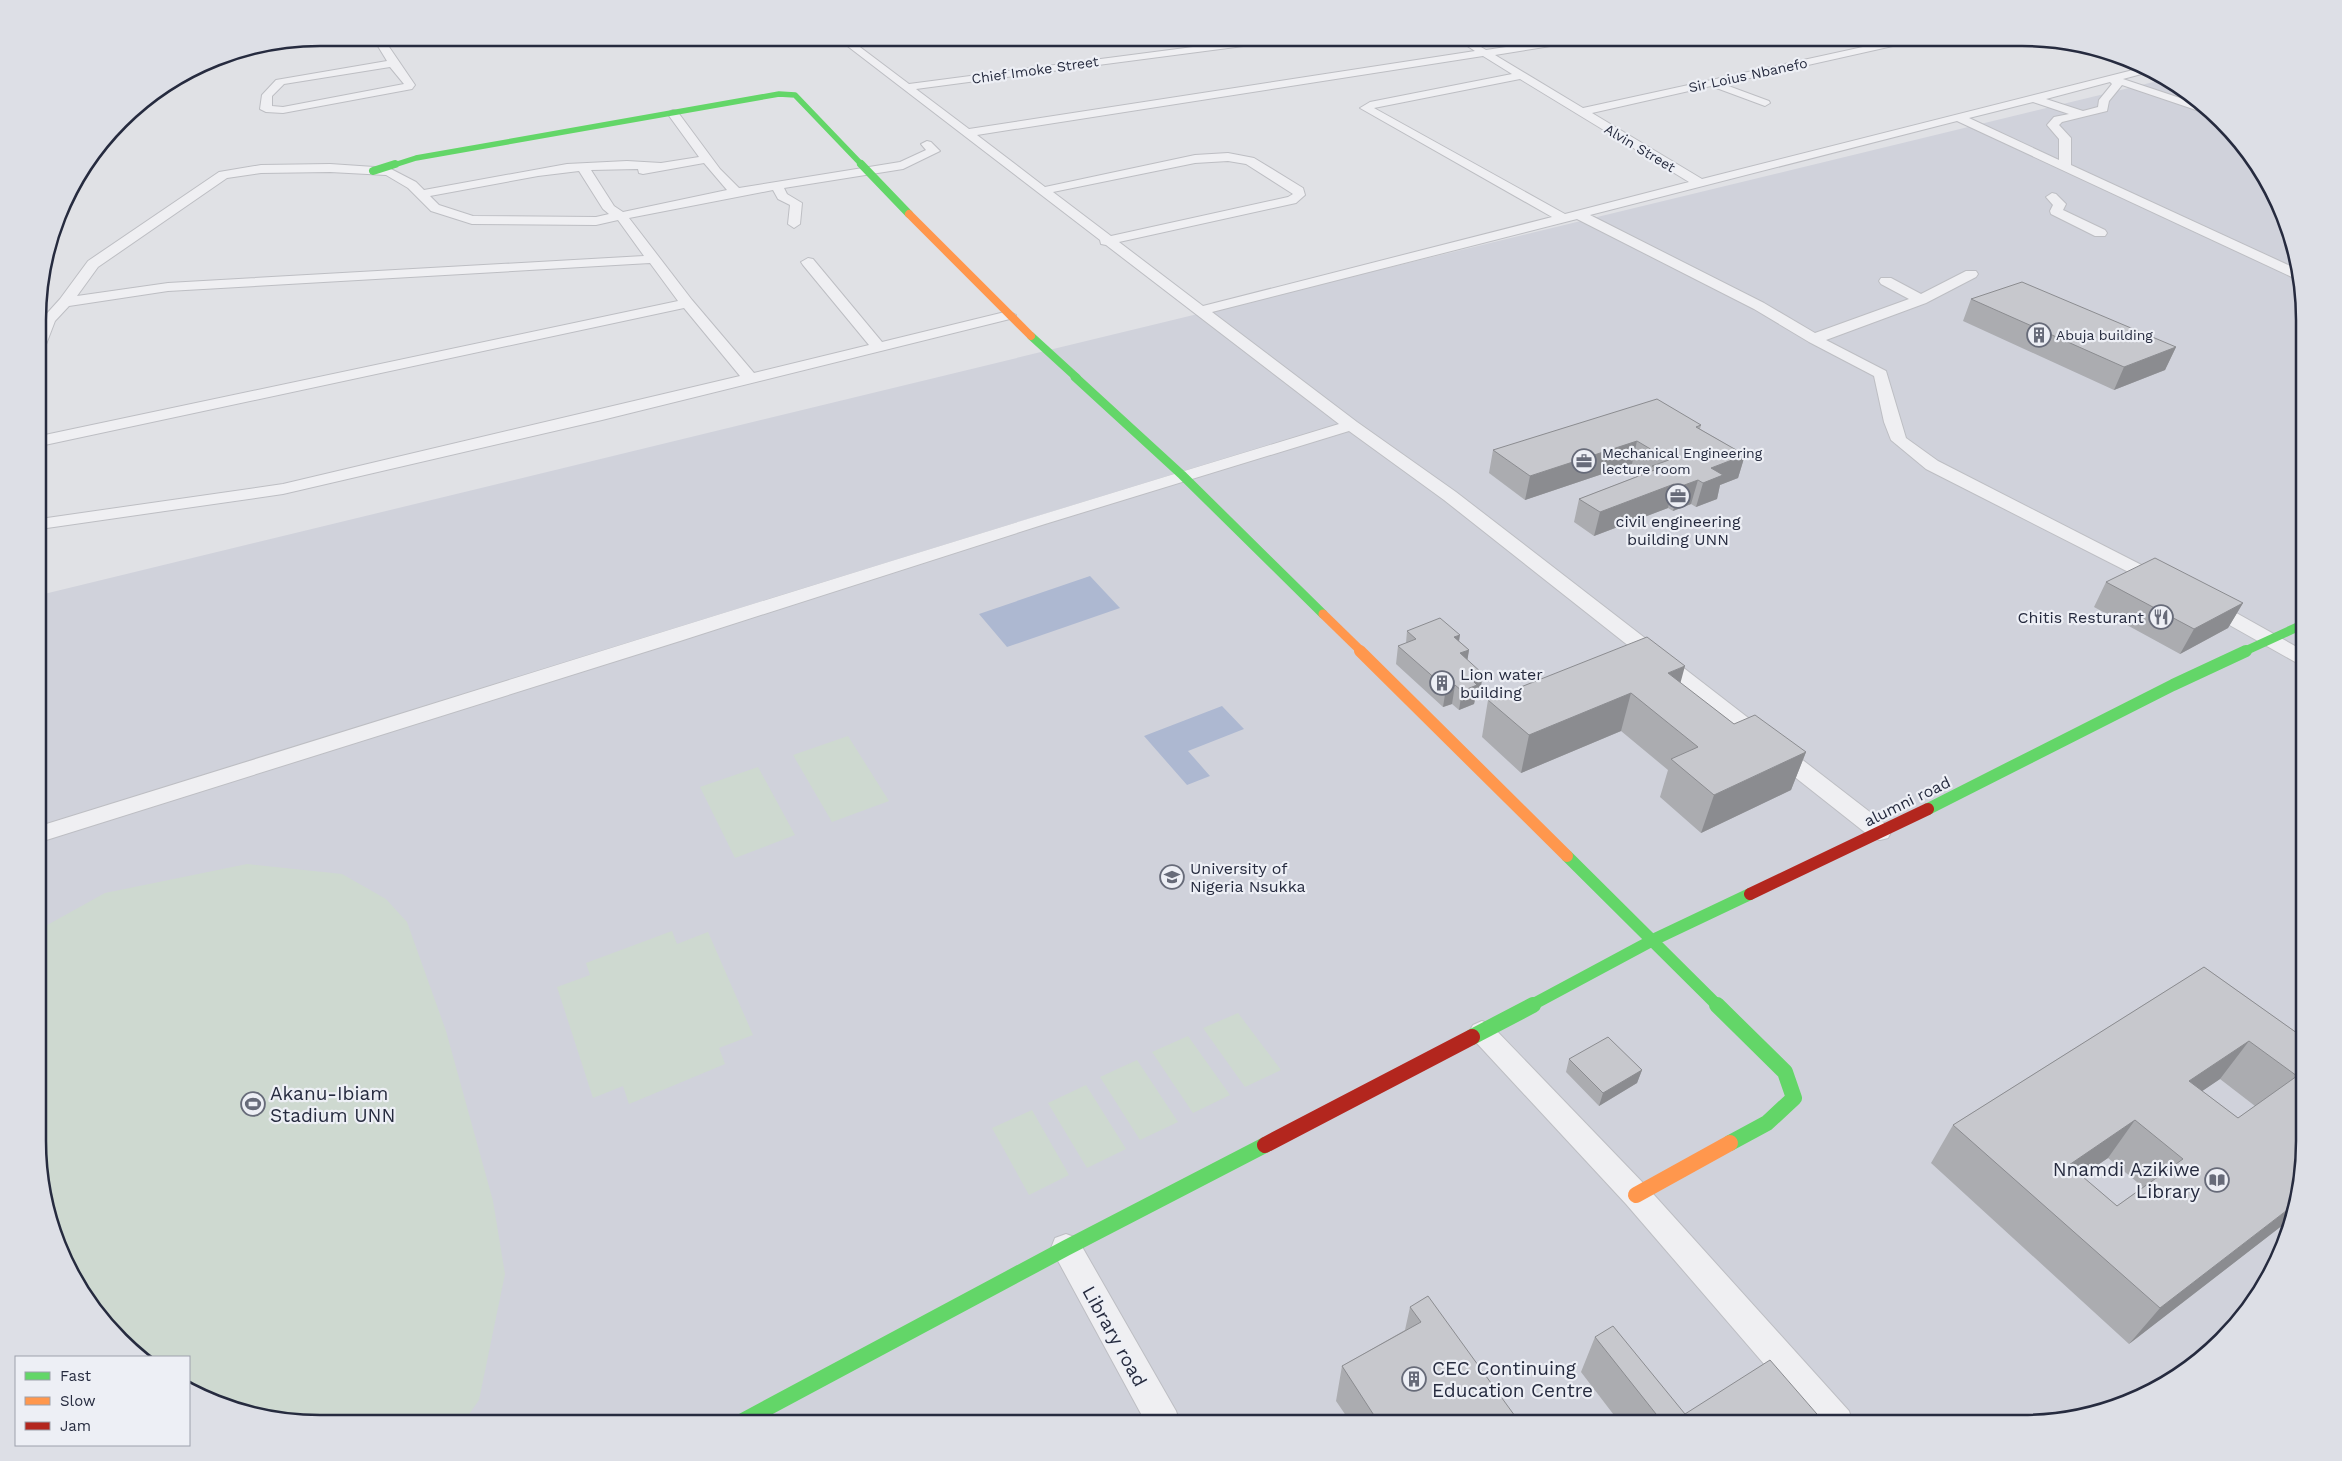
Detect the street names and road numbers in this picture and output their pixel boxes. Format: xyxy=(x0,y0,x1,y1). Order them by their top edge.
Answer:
street label: Chief Imoke Street xyxy=(970,53,1100,87)
street label: Sir Loius Nbanefo xyxy=(1687,55,1809,95)
street label: Alvin Street xyxy=(1602,121,1678,175)
street label: alumni road xyxy=(1861,772,1953,831)
street label: Library road xyxy=(1077,1282,1152,1391)

